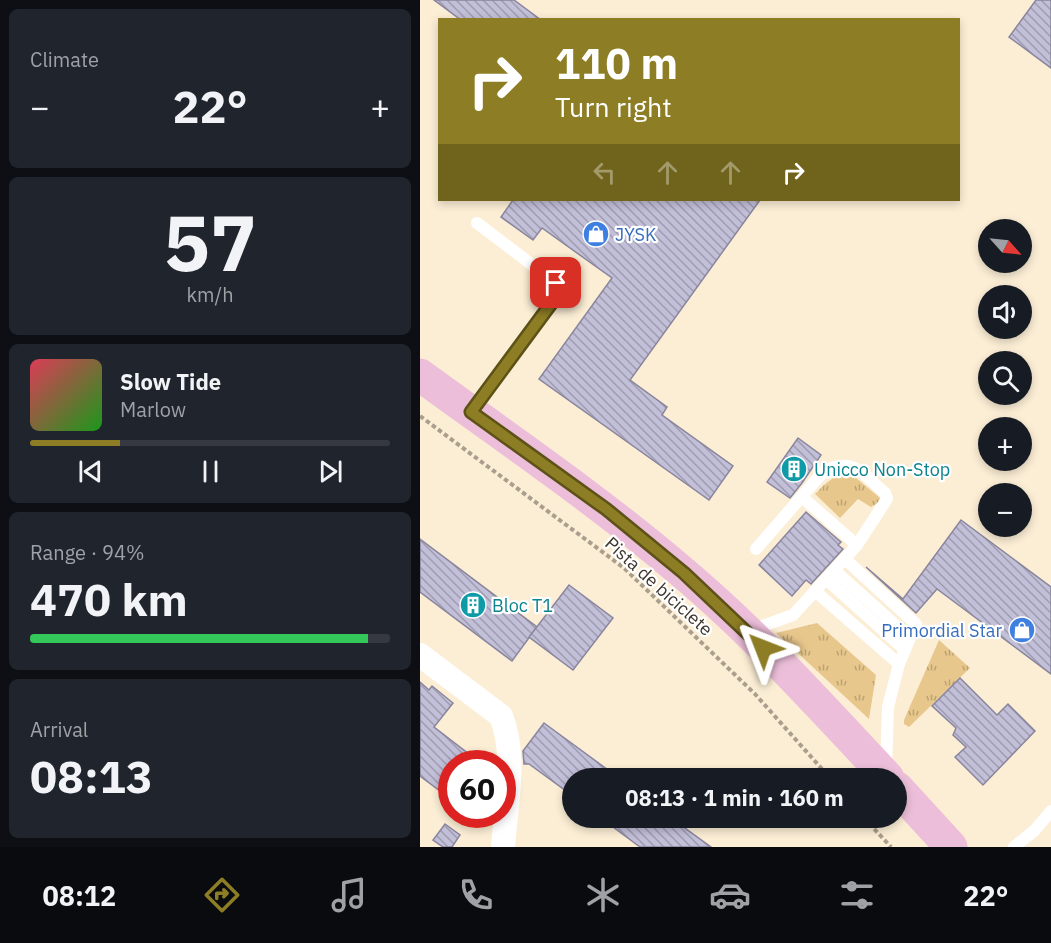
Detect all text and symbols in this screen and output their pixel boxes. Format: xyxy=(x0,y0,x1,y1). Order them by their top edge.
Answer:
text: 110 m xyxy=(555,36,678,91)
icon: right xyxy=(456,42,534,120)
text: Climate xyxy=(30,46,99,73)
text: 22° xyxy=(172,77,248,135)
text: − xyxy=(30,85,50,128)
text: + xyxy=(370,85,390,128)
text: Turn right xyxy=(555,89,672,124)
icon: left xyxy=(588,156,621,189)
icon: ahead xyxy=(651,156,684,189)
icon: ahead xyxy=(714,156,747,189)
icon: right xyxy=(777,156,810,189)
text: 57 xyxy=(163,191,257,292)
shop icon: JYSK xyxy=(581,219,611,249)
north arrow xyxy=(978,219,1032,273)
map controls xyxy=(978,219,1032,537)
place label: JYSK xyxy=(615,223,657,246)
pin xyxy=(530,257,581,308)
icon: arrive xyxy=(539,266,572,299)
text: km/h xyxy=(186,281,234,308)
button: sound xyxy=(978,285,1032,339)
button: search xyxy=(978,351,1032,405)
text: Slow Tide xyxy=(120,367,221,396)
text: Marlow xyxy=(120,396,186,423)
button: + xyxy=(978,417,1032,471)
building icon: Unicco Non-Stop xyxy=(779,454,809,484)
icon: previous xyxy=(74,455,107,488)
icon: pause xyxy=(194,455,227,488)
icon: next xyxy=(314,455,347,488)
place label: Unicco Non-Stop xyxy=(814,458,950,481)
button: − xyxy=(978,483,1032,537)
street label: Pista de biciclete xyxy=(600,532,718,641)
text: Range · 94% xyxy=(30,539,145,566)
text: 470 km xyxy=(30,570,188,628)
building icon: Bloc T1 xyxy=(458,590,488,620)
place label: Bloc T1 xyxy=(492,594,553,617)
shop icon: Primordial Star xyxy=(1007,615,1037,645)
position arrow xyxy=(731,616,795,680)
place label: Primordial Star xyxy=(881,619,1002,642)
text: Arrival xyxy=(30,716,88,743)
text: 08:13 xyxy=(30,747,153,805)
speed limit sign: 60 xyxy=(438,750,516,828)
text: 08:13 · 1 min · 160 m xyxy=(625,783,844,812)
icon: directions xyxy=(201,874,243,916)
icon: music xyxy=(328,874,370,916)
icon: phone xyxy=(455,874,497,916)
icon: climate xyxy=(582,874,624,916)
icon: car xyxy=(709,874,751,916)
icon: filters xyxy=(836,874,878,916)
text: 08:12 xyxy=(43,878,116,913)
text: 22° xyxy=(963,878,1008,913)

